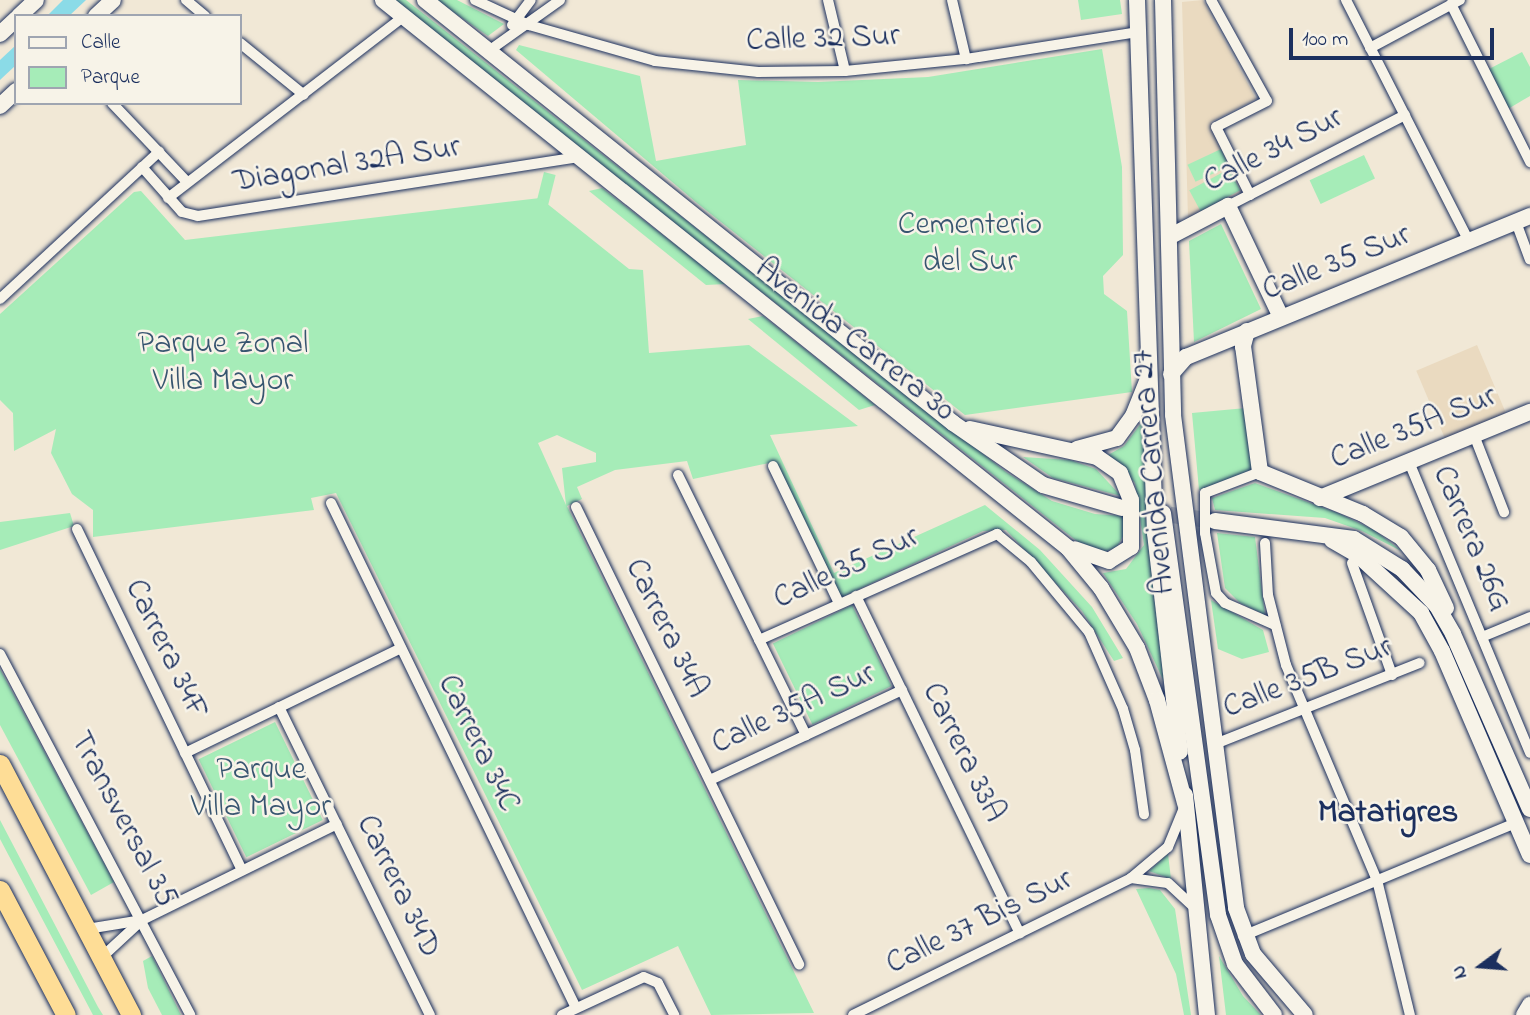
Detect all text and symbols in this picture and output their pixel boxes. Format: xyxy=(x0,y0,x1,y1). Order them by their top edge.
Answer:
legend xyxy=(14,14,242,105)
scale bar xyxy=(1292,14,1497,58)
street label: Calle 32 Sur xyxy=(746,18,900,62)
text: 100 m xyxy=(1302,25,1348,55)
text: Calle xyxy=(81,28,120,58)
text: Parque xyxy=(81,63,140,93)
street label: Calle 34 Sur xyxy=(1198,100,1350,202)
street label: Diagonal 32A Sur xyxy=(231,129,463,203)
park label: Cementerio del Sur xyxy=(898,208,1042,283)
street label: Calle 35 Sur xyxy=(1257,217,1417,311)
street label: Avenida Carrera 30 xyxy=(746,251,962,431)
park label: Parque Zonal Villa Mayor xyxy=(138,327,308,402)
street label: Avenida Carrera 27 xyxy=(1125,348,1185,596)
street label: Calle 35A Sur xyxy=(1325,378,1503,480)
street label: Carrera 26G xyxy=(1422,460,1518,618)
street label: Calle 35 Sur xyxy=(768,519,926,619)
street label: Carrera 34A xyxy=(615,553,715,705)
street label: Carrera 34F xyxy=(115,574,215,726)
street label: Calle 35B Sur xyxy=(1218,629,1398,729)
street label: Calle 35A Sur xyxy=(706,655,882,765)
street label: Carrera 34C xyxy=(427,669,527,819)
street label: Carrera 33A xyxy=(912,677,1012,829)
street label: Transversal 35 xyxy=(60,726,184,914)
park label: Parque Villa Mayor xyxy=(191,753,331,828)
district label: Matatigres xyxy=(1318,794,1458,834)
street label: Carrera 34D xyxy=(346,809,448,965)
street label: Calle 37 Bis Sur xyxy=(881,861,1079,985)
north arrow xyxy=(1446,931,1516,1001)
text: N xyxy=(1446,962,1475,982)

